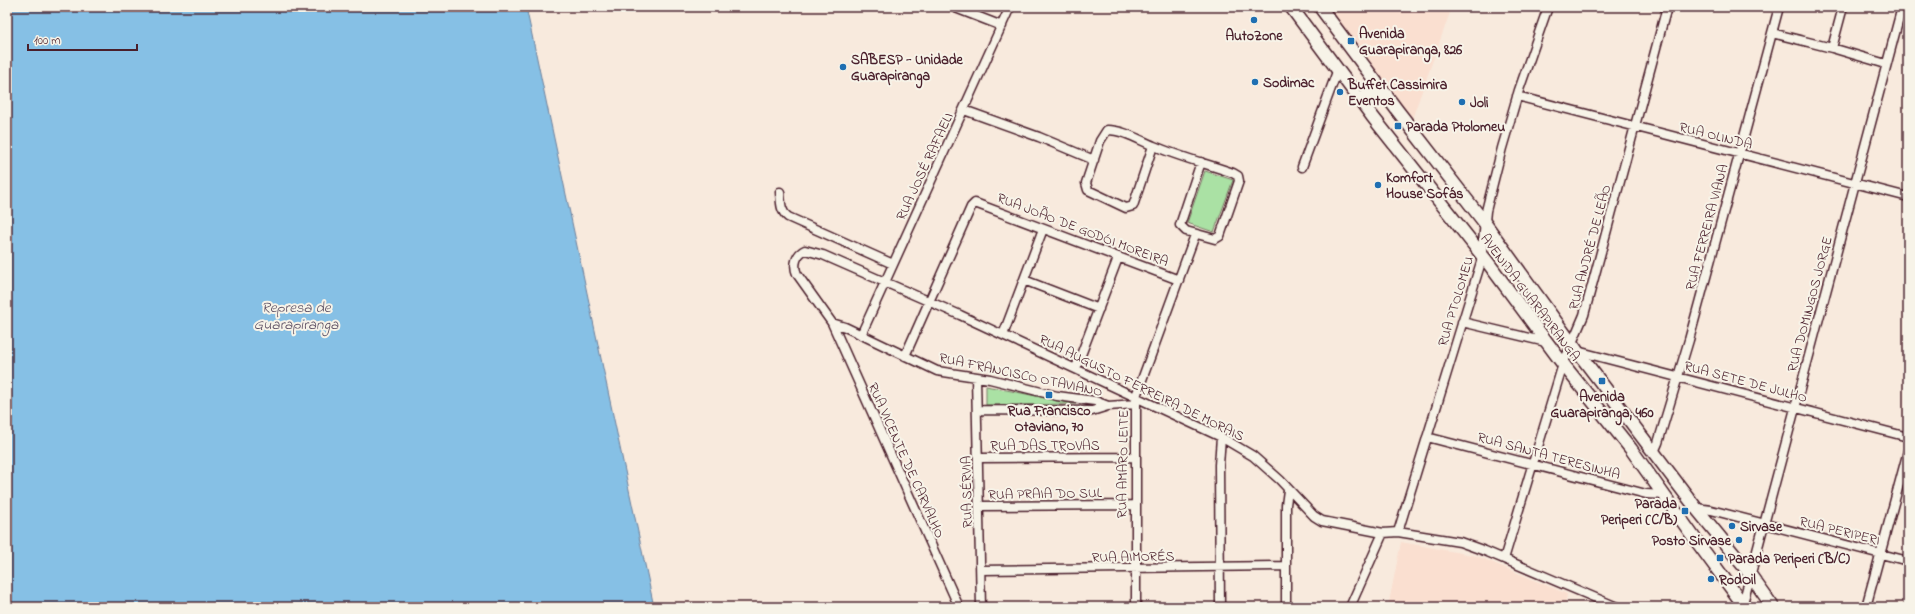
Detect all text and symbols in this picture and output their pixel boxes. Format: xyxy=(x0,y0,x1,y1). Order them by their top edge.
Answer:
marker: AutoZone xyxy=(1249,15,1259,25)
place label: Avenida Guarapiranga, 826 xyxy=(1359,24,1463,63)
scale bar xyxy=(28,26,137,52)
place label: AutoZone xyxy=(1226,26,1283,47)
text: 100 m xyxy=(34,32,61,50)
marker: Avenida Guarapiranga, 826 xyxy=(1346,36,1356,46)
place label: SABESP - Unidade Guarapiranga xyxy=(851,50,964,89)
marker: SABESP - Unidade Guarapiranga xyxy=(838,62,848,72)
place label: Sodimac xyxy=(1263,73,1315,94)
place label: Buffet Cassimira Eventos xyxy=(1347,75,1448,112)
marker: Sodimac xyxy=(1250,77,1260,87)
marker: Buffet Cassimira Eventos xyxy=(1335,87,1345,97)
place label: Joli xyxy=(1470,93,1489,114)
marker: Joli xyxy=(1457,97,1467,107)
street label: RUA JOSÉ RAFAELI xyxy=(891,109,960,224)
place label: Parada Ptolomeu xyxy=(1406,117,1505,138)
street label: RUA OLINDA xyxy=(1677,117,1754,156)
marker: Parada Ptolomeu xyxy=(1393,121,1403,131)
street label: RUA FERREIRA VIANA xyxy=(1680,162,1734,293)
place label: Komfort House Sofás xyxy=(1386,168,1463,205)
marker: Komfort House Sofás xyxy=(1373,180,1383,190)
street label: RUA ANDRÉ DE LEÃO xyxy=(1564,182,1617,312)
street label: RUA JOÃO DE GODÓI MOREIRA xyxy=(994,188,1171,273)
street label: AVENIDA GUARAPIRANGA xyxy=(1475,230,1585,366)
street label: RUA DOMINGOS JORGE xyxy=(1782,234,1839,375)
street label: RUA PTOLOMEU xyxy=(1433,254,1480,349)
water label: Represa de Guarapiranga xyxy=(254,297,339,337)
street label: RUA AUGUSTO FERREIRA DE MORAIS xyxy=(1035,329,1247,447)
street label: RUA FRANCISCO OTAVIANO xyxy=(937,348,1104,403)
street label: RUA SETE DE JULHO xyxy=(1682,356,1809,409)
marker: Avenida Guarapiranga, 460 xyxy=(1597,376,1607,386)
street label: RUA VICENTE DE CARVALHO xyxy=(862,379,949,542)
place label: Avenida Guarapiranga, 460 xyxy=(1551,387,1653,426)
marker: Rua Francisco Otaviano, 70 xyxy=(1044,390,1054,400)
place label: Rua Francisco Otaviano, 70 xyxy=(1007,401,1090,438)
street label: RUA AMARO LEITE xyxy=(1112,410,1135,518)
street label: RUA SANTA TERESINHA xyxy=(1475,427,1622,486)
street label: RUA DAS TROVAS xyxy=(990,436,1100,457)
street label: RUA SÉRVIA xyxy=(956,456,979,528)
street label: RUA PRAIA DO SUL xyxy=(988,483,1103,506)
place label: Parada Periperi (C/B) xyxy=(1601,494,1678,531)
marker: Parada Periperi (C/B) xyxy=(1680,506,1690,516)
street label: RUA PERIPERI xyxy=(1797,511,1882,552)
place label: Sirvase xyxy=(1740,517,1783,538)
marker: Sirvase xyxy=(1727,521,1737,531)
place label: Posto Sirvase xyxy=(1652,531,1732,552)
marker: Posto Sirvase xyxy=(1734,535,1744,545)
street label: RUA AIMORÉS xyxy=(1091,546,1175,569)
place label: Parada Periperi (B/C) xyxy=(1728,549,1851,570)
marker: Parada Periperi (B/C) xyxy=(1715,553,1725,563)
place label: RodOil xyxy=(1718,570,1757,591)
marker: RodOil xyxy=(1706,574,1716,584)

